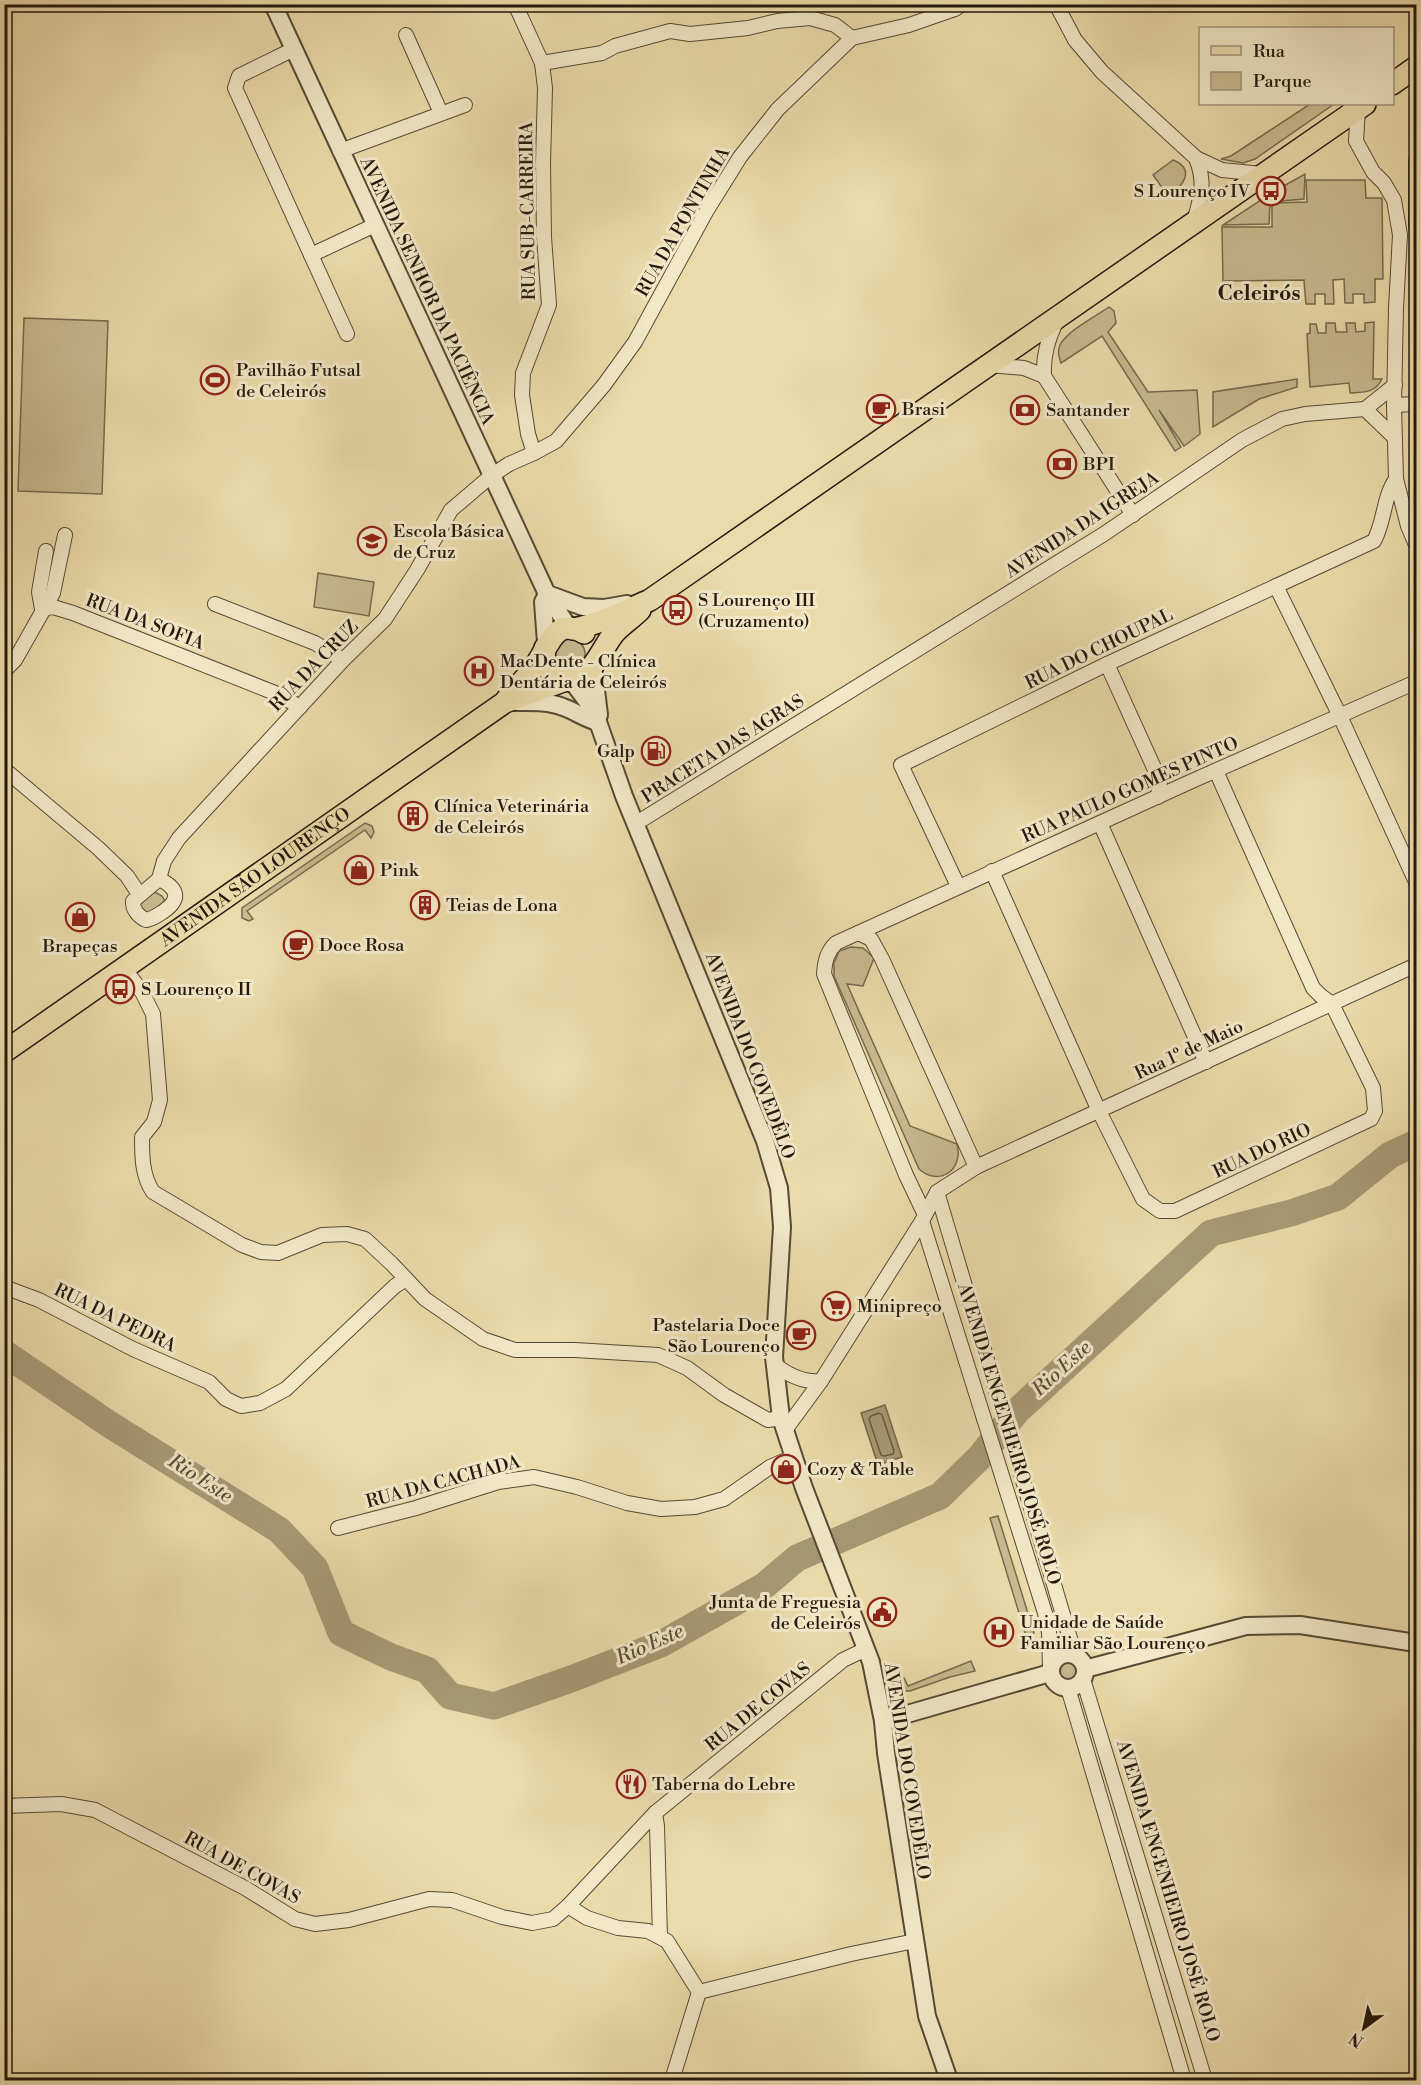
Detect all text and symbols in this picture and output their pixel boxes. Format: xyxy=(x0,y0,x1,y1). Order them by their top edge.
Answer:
legend xyxy=(1199,27,1394,105)
text: Rua xyxy=(1253,40,1286,63)
text: Parque xyxy=(1253,70,1312,93)
street label: RUA SUB-CARREIRA xyxy=(515,121,541,301)
street label: RUA DA PONTINHA xyxy=(631,143,736,301)
street label: AVENIDA SENHOR DA PACIÊNCIA xyxy=(354,152,500,429)
bus stop icon: S Lourenço IV xyxy=(1255,175,1287,207)
place label: S Lourenço IV xyxy=(1134,180,1250,203)
district label: Celeirós xyxy=(1218,281,1300,307)
place label: Pavilhão Futsal de Celeirós xyxy=(236,359,362,403)
sports icon: Pavilhão Futsal de Celeirós xyxy=(199,364,231,396)
cafe icon: Brasi xyxy=(865,393,897,425)
bank icon: Santander xyxy=(1009,394,1041,426)
place label: Brasi xyxy=(901,398,945,421)
place label: Santander xyxy=(1046,399,1130,422)
bank icon: BPI xyxy=(1046,448,1078,480)
place label: BPI xyxy=(1082,453,1115,476)
street label: AVENIDA DA IGREJA xyxy=(1000,466,1164,584)
place label: Escola Básica de Cruz xyxy=(393,520,505,564)
school or university icon: Escola Básica de Cruz xyxy=(356,525,388,557)
street label: RUA DA SOFIA xyxy=(82,589,208,655)
place label: S Lourenço III (Cruzamento) xyxy=(698,589,815,633)
bus stop icon: S Lourenço III (Cruzamento) xyxy=(661,594,693,626)
street label: RUA DO CHOUPAL xyxy=(1021,603,1177,695)
street label: RUA DA CRUZ xyxy=(264,615,364,717)
place label: MacDente - Clínica Dentária de Celeirós xyxy=(500,650,667,694)
hospital icon: MacDente - Clínica Dentária de Celeirós xyxy=(463,655,495,687)
street label: PRACETA DAS AGRAS xyxy=(637,690,809,808)
street label: RUA PAULO GOMES PINTO xyxy=(1018,732,1242,848)
fuel station icon: Galp xyxy=(640,735,672,767)
place label: Galp xyxy=(597,740,635,763)
place label: Clínica Veterinária de Celeirós xyxy=(434,795,590,839)
building icon: Clínica Veterinária de Celeirós xyxy=(397,800,429,832)
street label: AVENIDA SÃO LOURENÇO xyxy=(154,802,355,952)
shop icon: Pink xyxy=(343,854,375,886)
place label: Pink xyxy=(380,859,420,882)
building icon: Teias de Lona xyxy=(409,889,441,921)
place label: Teias de Lona xyxy=(446,894,559,917)
shop icon: Brapeças xyxy=(64,901,96,933)
cafe icon: Doce Rosa xyxy=(282,929,314,961)
place label: Doce Rosa xyxy=(319,934,405,957)
place label: Brapeças xyxy=(41,935,118,958)
street label: AVENIDA DO COVEDÊLO xyxy=(700,949,800,1163)
bus stop icon: S Lourenço II xyxy=(104,973,136,1005)
place label: S Lourenço II xyxy=(141,978,252,1001)
street label: Rua 1º de Maio xyxy=(1131,1015,1247,1085)
street label: RUA DO RIO xyxy=(1209,1118,1315,1184)
street label: RUA DA PEDRA xyxy=(50,1279,180,1358)
street label: AVENIDA ENGENHEIRO JOSÉ ROLO xyxy=(952,1279,1066,1588)
supermarket icon: Minipreço xyxy=(820,1290,852,1322)
place label: Minipreço xyxy=(857,1295,942,1318)
place label: Pastelaria Doce São Lourenço xyxy=(653,1314,780,1358)
cafe icon: Pastelaria Doce São Lourenço xyxy=(785,1319,817,1351)
water label: Rio Este xyxy=(1026,1335,1097,1403)
water label: Rio Este xyxy=(162,1449,237,1509)
street label: RUA DA CACHADA xyxy=(363,1450,523,1514)
shop icon: Cozy & Table xyxy=(770,1453,802,1485)
place label: Cozy & Table xyxy=(807,1458,914,1481)
place label: Junta de Freguesia de Celeirós xyxy=(709,1591,862,1635)
public building icon: Junta de Freguesia de Celeirós xyxy=(866,1596,898,1628)
place label: Unidade de Saúde Familiar São Lourenço xyxy=(1020,1611,1206,1655)
hospital icon: Unidade de Saúde Familiar São Lourenço xyxy=(983,1616,1015,1648)
water label: Rio Este xyxy=(611,1619,688,1671)
street label: RUA DE COVAS xyxy=(700,1657,816,1757)
street label: AVENIDA DO COVEDÊLO xyxy=(878,1660,936,1881)
street label: AVENIDA ENGENHEIRO JOSÉ ROLO xyxy=(1111,1736,1225,2045)
restaurant icon: Taberna do Lebre xyxy=(615,1768,647,1800)
place label: Taberna do Lebre xyxy=(652,1773,796,1796)
street label: RUA DE COVAS xyxy=(180,1827,304,1909)
north arrow xyxy=(1334,1998,1394,2058)
text: N xyxy=(1345,2028,1367,2052)

